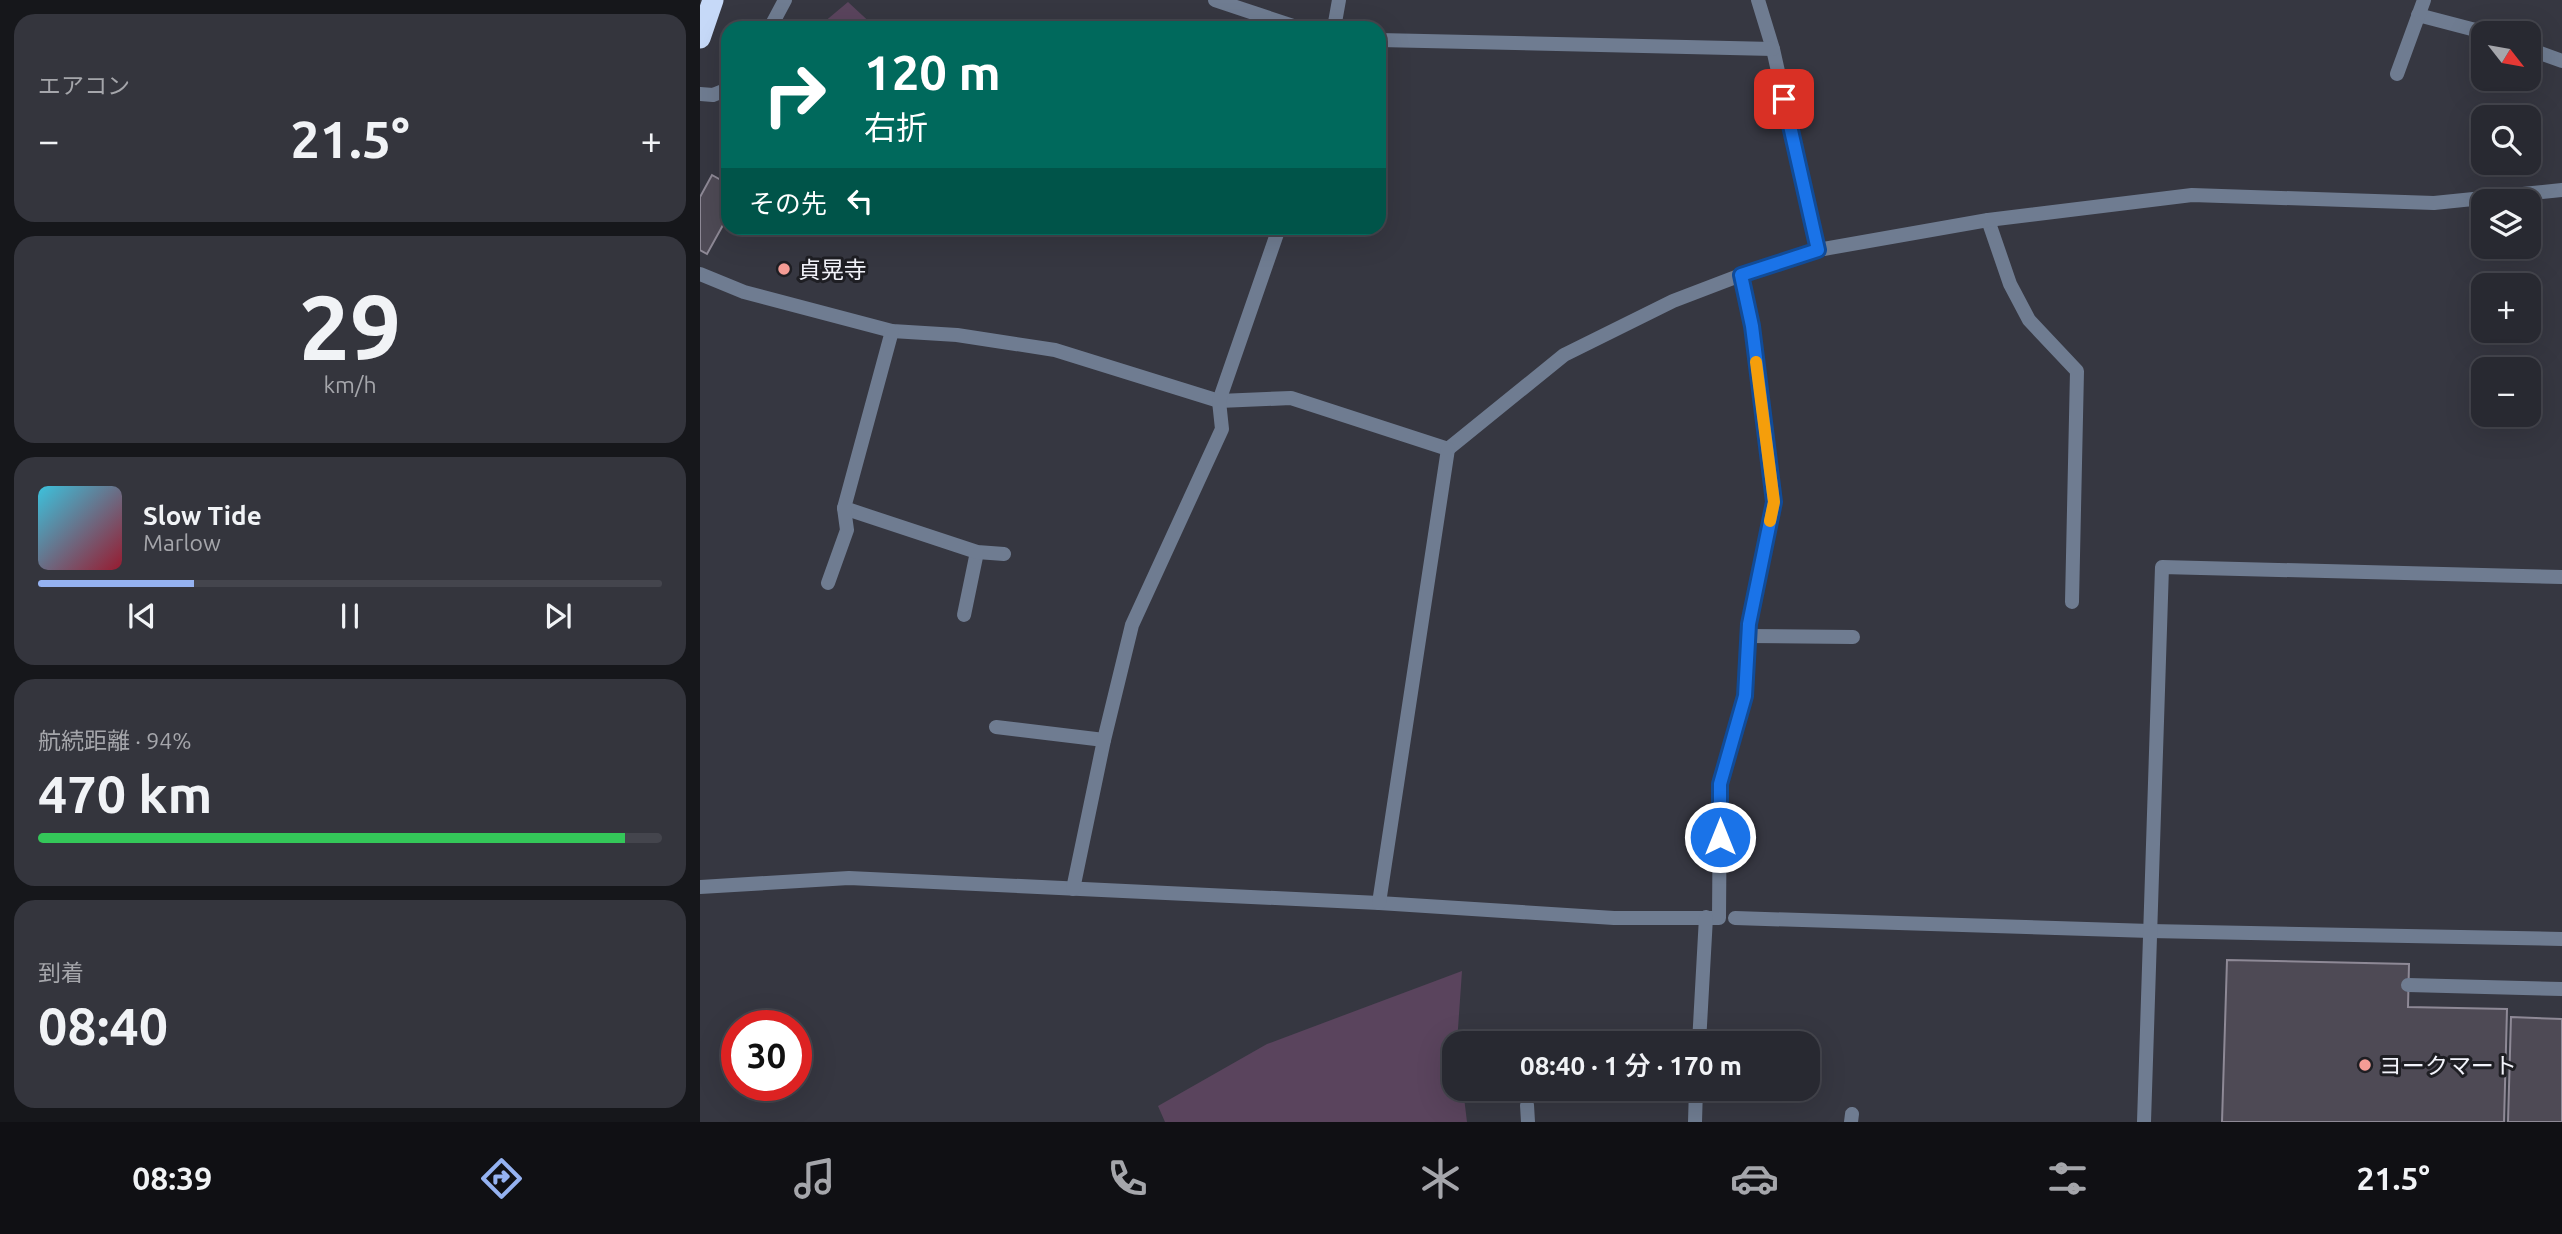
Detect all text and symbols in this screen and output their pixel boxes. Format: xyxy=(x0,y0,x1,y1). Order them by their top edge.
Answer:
north arrow xyxy=(2471,21,2541,91)
map controls xyxy=(2471,21,2541,427)
text: 120 m xyxy=(864,44,1001,99)
icon: right xyxy=(749,49,840,140)
pin xyxy=(1754,69,1814,129)
text: エアコン xyxy=(38,73,130,98)
icon: arrive xyxy=(1765,80,1803,118)
button: search xyxy=(2471,105,2541,175)
text: 右折 xyxy=(864,109,928,145)
text: 21.5° xyxy=(290,110,410,168)
text: − xyxy=(38,119,59,161)
text: + xyxy=(641,119,662,161)
icon: left xyxy=(841,182,879,220)
text: その先 xyxy=(749,189,827,218)
button: layers xyxy=(2471,189,2541,259)
place label: 貞晃寺 xyxy=(798,257,867,282)
marker: 貞晃寺 xyxy=(776,261,792,277)
button: + xyxy=(2471,273,2541,343)
text: 29 xyxy=(299,275,401,377)
button: − xyxy=(2471,357,2541,427)
text: km/h xyxy=(323,372,377,397)
text: Slow Tide xyxy=(143,501,262,530)
text: Marlow xyxy=(143,530,221,555)
icon: previous xyxy=(123,597,161,635)
icon: pause xyxy=(331,597,369,635)
icon: next xyxy=(539,597,577,635)
text: 航続距離 · 94% xyxy=(38,728,191,753)
text: 470 km xyxy=(38,765,212,823)
position arrow xyxy=(1683,800,1757,874)
text: 到着 xyxy=(38,960,84,985)
text: 08:40 xyxy=(38,997,168,1055)
speed limit sign: 30 xyxy=(721,1010,812,1101)
text: 08:40 · 1 分 · 170 m xyxy=(1520,1051,1742,1080)
place label: ヨークマート xyxy=(2379,1053,2517,1078)
marker: ヨークマート xyxy=(2357,1057,2373,1073)
icon: directions xyxy=(477,1154,526,1203)
icon: music xyxy=(790,1154,839,1203)
icon: phone xyxy=(1103,1154,1152,1203)
icon: climate xyxy=(1416,1154,1465,1203)
icon: car xyxy=(1730,1154,1779,1203)
icon: filters xyxy=(2043,1154,2092,1203)
text: 08:39 xyxy=(132,1160,212,1196)
text: 21.5° xyxy=(2356,1160,2430,1196)

